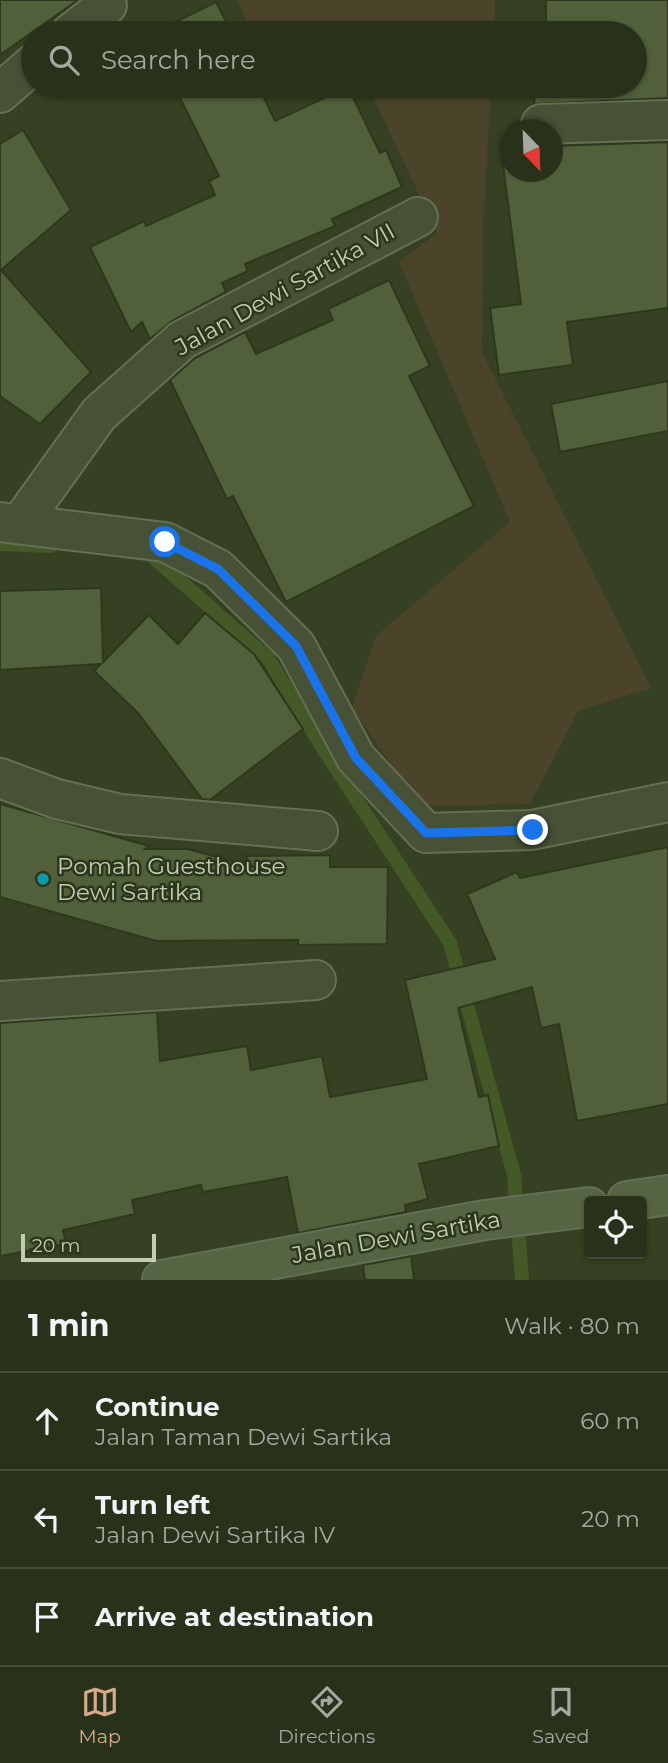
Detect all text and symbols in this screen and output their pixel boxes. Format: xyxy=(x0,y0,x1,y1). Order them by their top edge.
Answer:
search box xyxy=(21,21,647,98)
icon: search xyxy=(45,41,83,79)
text: Search here xyxy=(101,44,256,76)
north arrow xyxy=(500,119,563,182)
street label: Jalan Dewi Sartika VII xyxy=(169,217,400,362)
route start xyxy=(149,526,180,557)
route end xyxy=(517,814,548,845)
place label: Pomah Guesthouse Dewi Sartika xyxy=(57,852,285,906)
marker: Pomah Guesthouse Dewi Sartika xyxy=(35,871,51,887)
map controls xyxy=(584,1196,647,1259)
button: locate xyxy=(584,1196,647,1259)
street label: Jalan Dewi Sartika xyxy=(288,1205,503,1269)
scale bar xyxy=(21,1231,156,1263)
text: 20 m xyxy=(32,1234,80,1257)
text: 1 min xyxy=(28,1307,109,1344)
text: Walk · 80 m xyxy=(504,1312,640,1340)
text: Continue xyxy=(95,1391,220,1423)
icon: ahead xyxy=(28,1402,66,1440)
text: 60 m xyxy=(580,1407,640,1435)
text: Jalan Taman Dewi Sartika xyxy=(95,1423,392,1451)
text: Turn left xyxy=(95,1489,211,1521)
icon: left xyxy=(28,1500,66,1538)
text: 20 m xyxy=(581,1505,640,1533)
text: Jalan Dewi Sartika IV xyxy=(95,1521,335,1549)
icon: arrive xyxy=(28,1598,66,1636)
text: Arrive at destination xyxy=(95,1601,374,1633)
tab: Map xyxy=(79,1683,121,1748)
tab: Directions xyxy=(278,1683,375,1748)
tab: Saved xyxy=(532,1683,589,1748)

